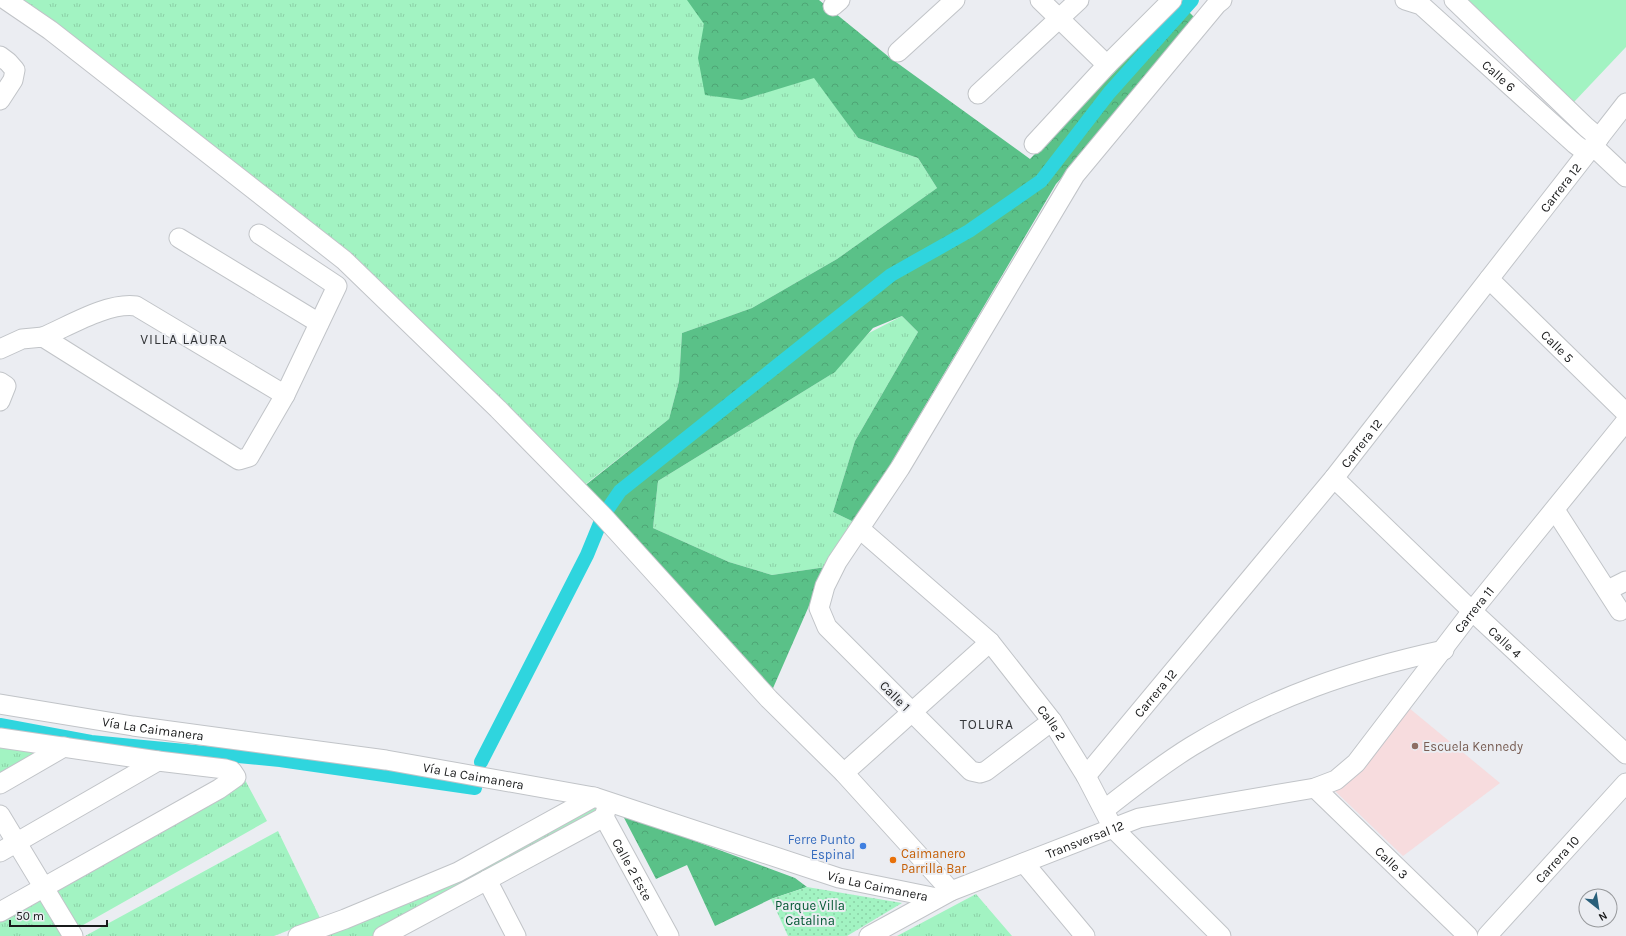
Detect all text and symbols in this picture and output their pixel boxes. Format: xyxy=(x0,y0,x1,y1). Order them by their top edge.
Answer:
street label: Calle 6 xyxy=(1479,57,1519,94)
street label: Carrera 12 xyxy=(1537,160,1584,215)
street label: Calle 5 xyxy=(1538,327,1577,365)
district label: VILLA LAURA xyxy=(140,331,228,348)
street label: Carrera 12 xyxy=(1337,416,1385,471)
street label: Carrera 11 xyxy=(1451,583,1497,635)
street label: Calle 4 xyxy=(1486,623,1525,661)
street label: Carrera 12 xyxy=(1131,666,1179,720)
street label: Calle 1 xyxy=(877,678,913,714)
street label: Calle 2 xyxy=(1035,702,1070,743)
street label: Vía La Caimanera xyxy=(101,714,205,743)
district label: TOLURA xyxy=(960,716,1014,733)
place label: Escuela Kennedy xyxy=(1423,739,1523,754)
marker: Escuela Kennedy xyxy=(1410,741,1420,751)
street label: Vía La Caimanera xyxy=(422,759,525,792)
street label: Transversal 12 xyxy=(1043,817,1126,861)
place label: Ferre Punto Espinal xyxy=(788,832,855,862)
street label: Carrera 10 xyxy=(1532,832,1582,886)
street label: Calle 2 Este xyxy=(610,836,656,903)
marker: Ferre Punto Espinal xyxy=(858,841,868,851)
street label: Calle 3 xyxy=(1372,843,1411,882)
place label: Caimanero Parrilla Bar xyxy=(901,846,966,876)
marker: Caimanero Parrilla Bar xyxy=(888,855,898,865)
street label: Vía La Caimanera xyxy=(826,867,930,904)
north arrow xyxy=(1578,888,1618,928)
park label: Parque Villa Catalina xyxy=(775,898,845,928)
scale bar xyxy=(10,902,107,928)
text: 50 m xyxy=(16,909,44,923)
text: N xyxy=(1596,909,1609,924)

